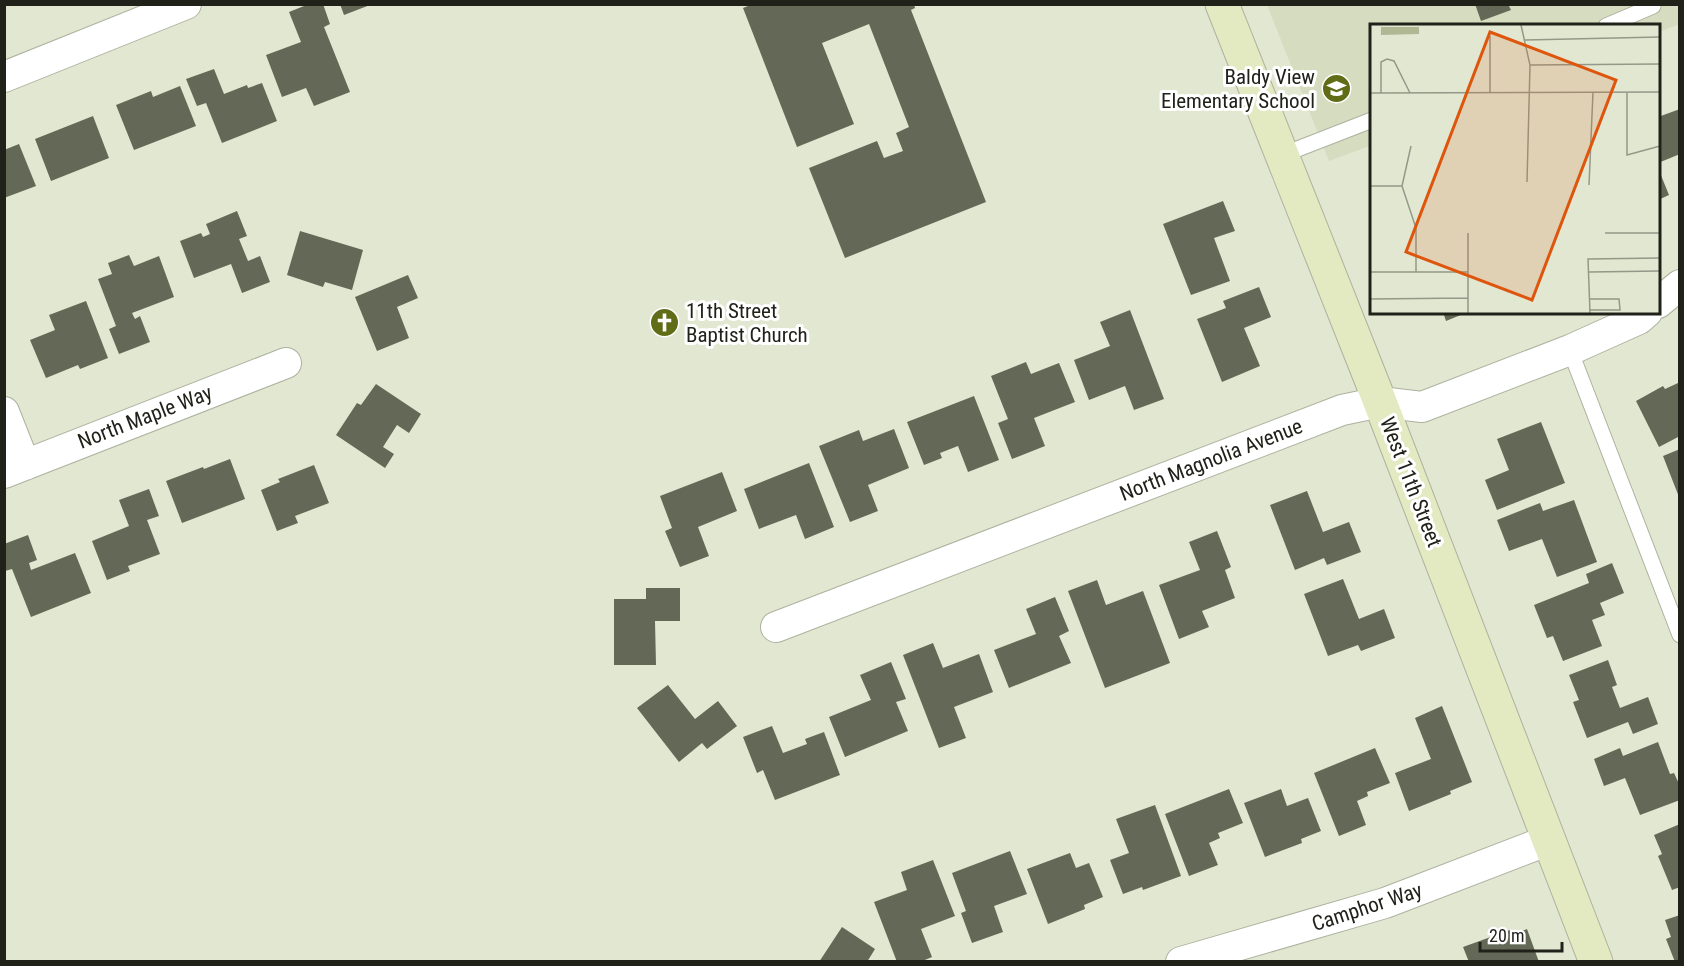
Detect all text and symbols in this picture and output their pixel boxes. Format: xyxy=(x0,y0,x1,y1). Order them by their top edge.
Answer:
inset map xyxy=(1370,24,1660,314)
place label: Baldy View Elementary School xyxy=(1161,65,1315,113)
school or university icon: Baldy View Elementary School xyxy=(1320,73,1352,105)
place label: 11th Street Baptist Church xyxy=(686,299,808,347)
church icon: 11th Street Baptist Church xyxy=(649,307,681,339)
street label: North Maple Way xyxy=(75,380,216,454)
street label: North Magnolia Avenue xyxy=(1116,414,1306,506)
street label: West 11th Street xyxy=(1375,414,1447,550)
street label: Camphor Way xyxy=(1309,878,1425,936)
scale bar xyxy=(1480,915,1562,953)
text: 20 m xyxy=(1489,925,1524,946)

